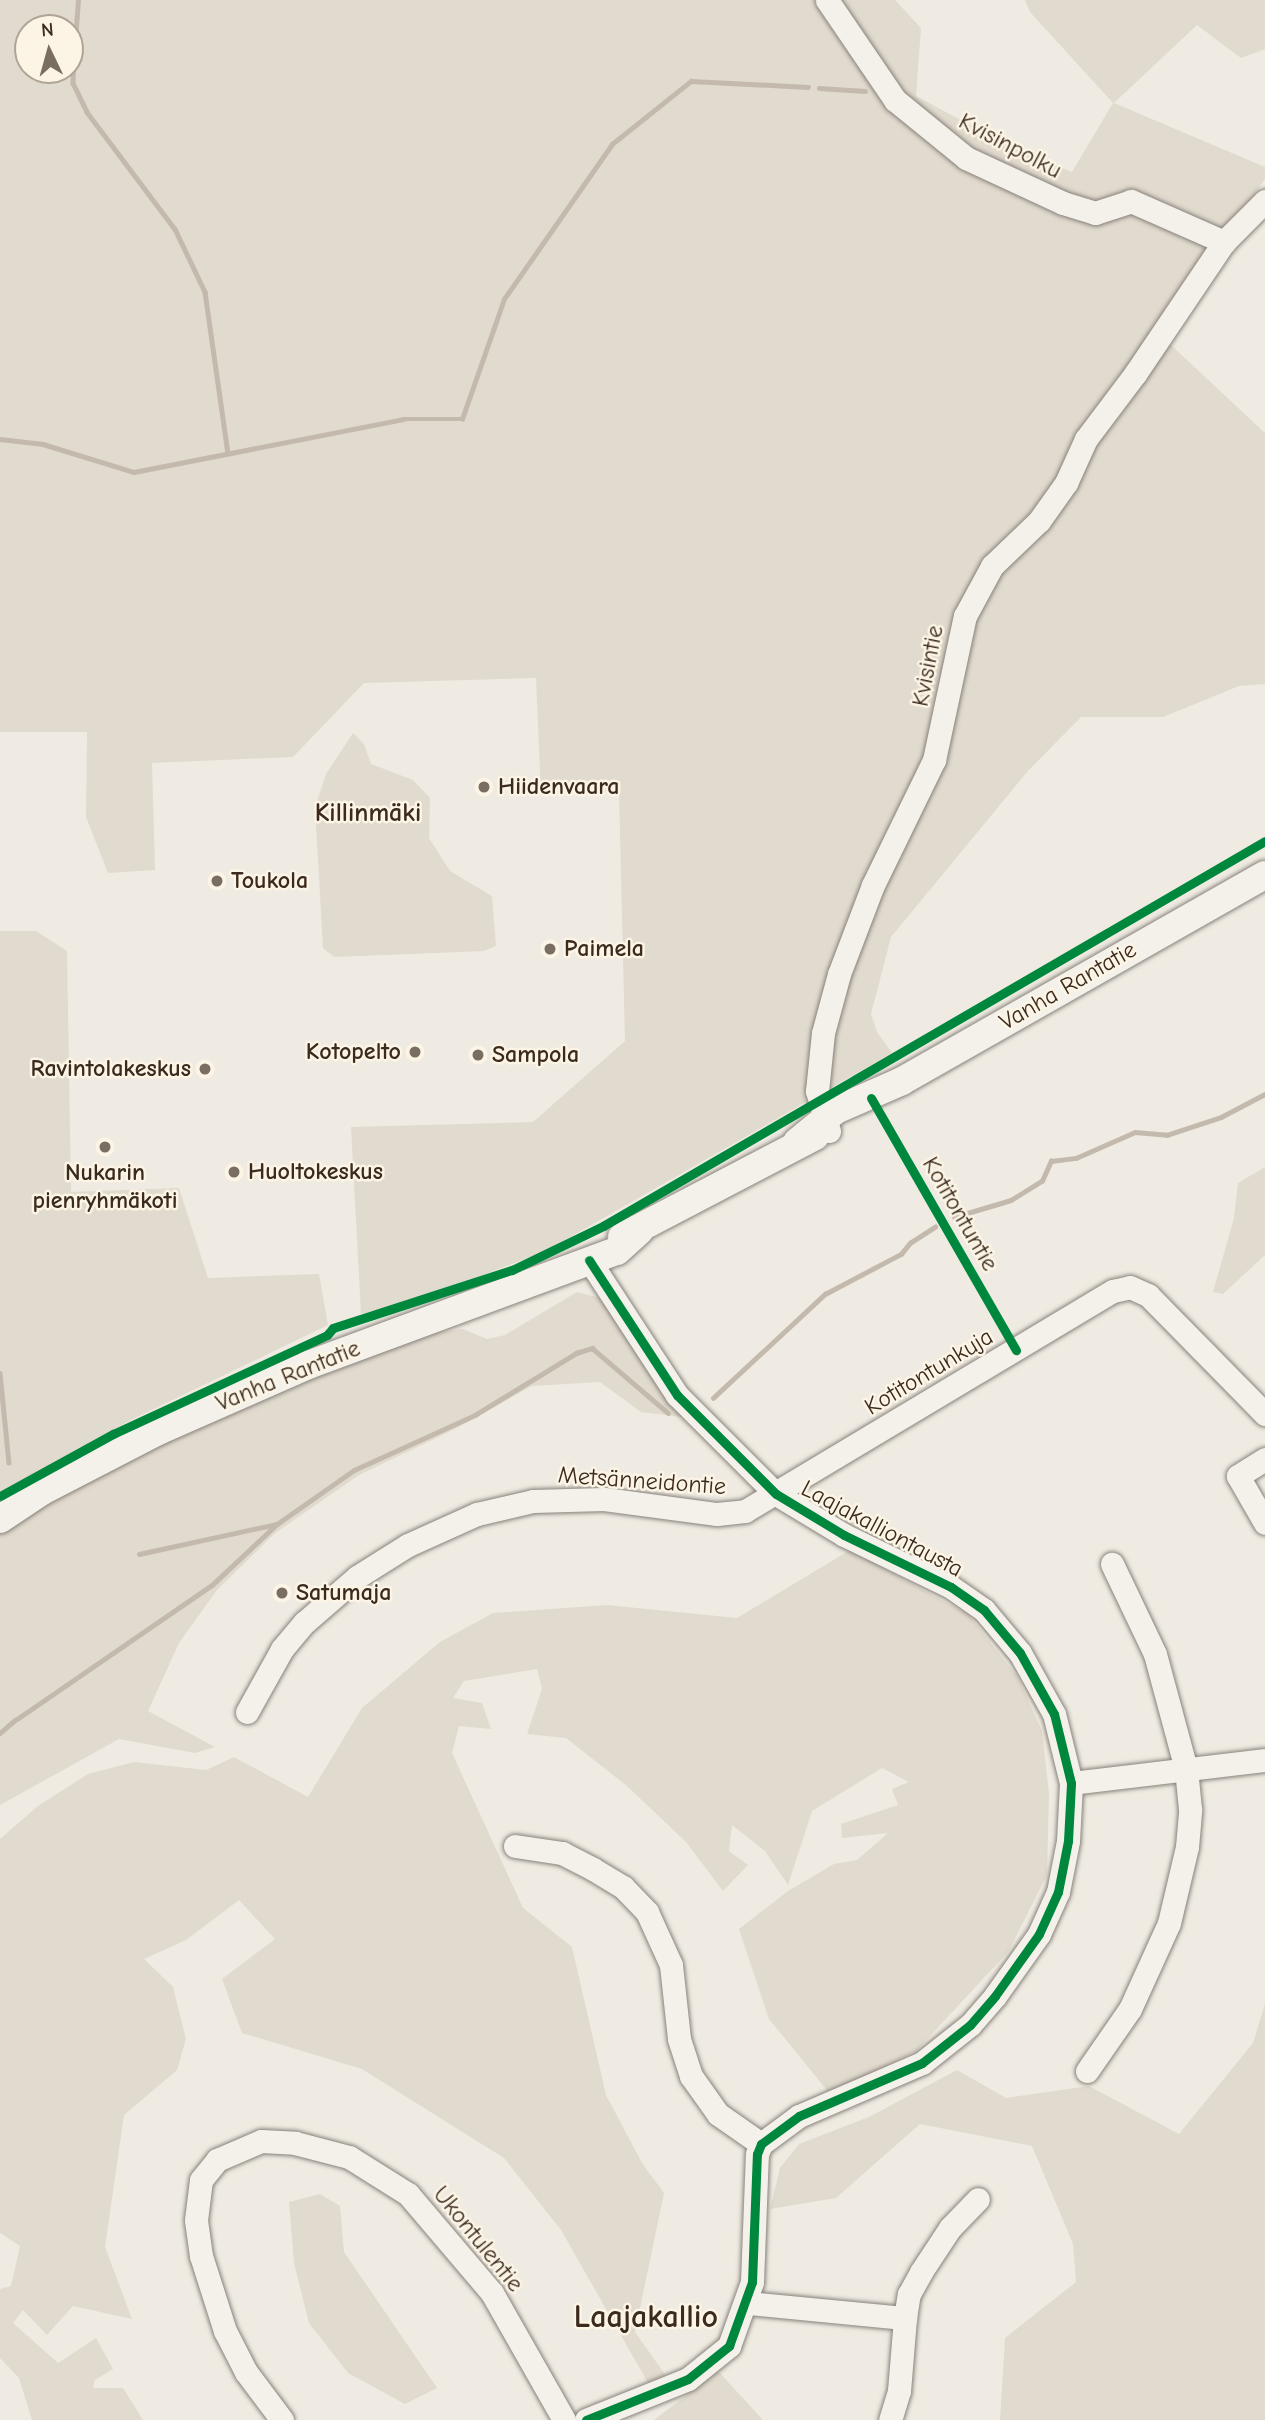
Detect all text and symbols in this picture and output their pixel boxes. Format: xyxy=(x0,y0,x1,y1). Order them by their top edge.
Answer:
north arrow xyxy=(14,14,84,84)
text: N xyxy=(40,19,54,42)
street label: Kvisinpolku xyxy=(954,107,1066,185)
street label: Kvisintie xyxy=(906,623,950,709)
place label: Hiidenvaara xyxy=(498,773,619,801)
marker: Hiidenvaara xyxy=(476,779,492,795)
district label: Killinmäki xyxy=(315,798,421,830)
place label: Toukola xyxy=(231,867,308,895)
marker: Toukola xyxy=(209,873,225,889)
place label: Paimela xyxy=(564,935,644,963)
street label: Vanha Rantatie xyxy=(995,935,1141,1037)
marker: Paimela xyxy=(542,941,558,957)
place label: Kotopelto xyxy=(306,1038,401,1066)
place label: Sampola xyxy=(492,1041,579,1069)
marker: Kotopelto xyxy=(407,1044,423,1060)
marker: Sampola xyxy=(470,1047,486,1063)
place label: Ravintolakeskus xyxy=(31,1055,191,1083)
marker: Ravintolakeskus xyxy=(197,1061,213,1077)
marker: Nukarin pienryhmäkoti xyxy=(97,1139,113,1155)
street label: Kotitontuntie xyxy=(916,1152,1004,1276)
place label: Huoltokeskus xyxy=(248,1158,383,1186)
place label: Nukarin pienryhmäkoti xyxy=(32,1159,178,1215)
marker: Huoltokeskus xyxy=(226,1164,242,1180)
street label: Kotitontunkuja xyxy=(860,1322,998,1422)
street label: Vanha Rantatie xyxy=(212,1334,364,1418)
street label: Metsänneidontie xyxy=(557,1461,727,1501)
street label: Laajakalliontausta xyxy=(796,1474,968,1584)
place label: Satumaja xyxy=(296,1579,391,1607)
marker: Satumaja xyxy=(274,1585,290,1601)
street label: Ukontulentie xyxy=(427,2180,529,2298)
district label: Laajakallio xyxy=(574,2298,718,2336)

